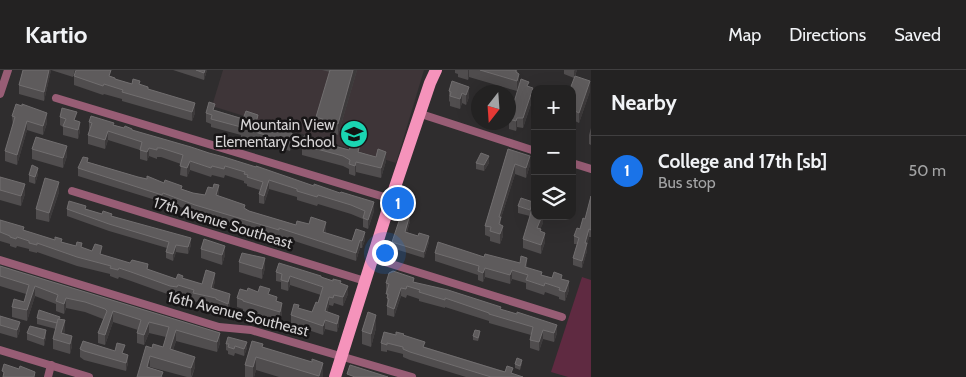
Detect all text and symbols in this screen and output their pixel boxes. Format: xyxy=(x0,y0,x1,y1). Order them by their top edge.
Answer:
text: Kartio xyxy=(25,20,88,49)
text: Map xyxy=(728,24,761,46)
text: Directions xyxy=(789,24,866,46)
text: Saved xyxy=(894,24,941,46)
north arrow xyxy=(471,85,516,130)
map controls xyxy=(531,85,576,220)
button: + xyxy=(531,85,576,130)
text: Nearby xyxy=(611,90,677,115)
place label: Mountain View Elementary School xyxy=(215,116,335,151)
school or university icon: Mountain View Elementary School xyxy=(339,119,369,149)
button: − xyxy=(531,130,576,175)
text: College and 17th [sb] xyxy=(658,150,827,173)
text: 1 xyxy=(624,161,630,180)
text: 50 m xyxy=(909,161,946,180)
text: Bus stop xyxy=(658,173,716,192)
button: layers xyxy=(531,175,576,220)
pin: 1 xyxy=(382,184,414,222)
street label: 17th Avenue Southeast xyxy=(151,193,295,253)
your location xyxy=(372,240,398,266)
street label: 16th Avenue Southeast xyxy=(165,288,311,340)

